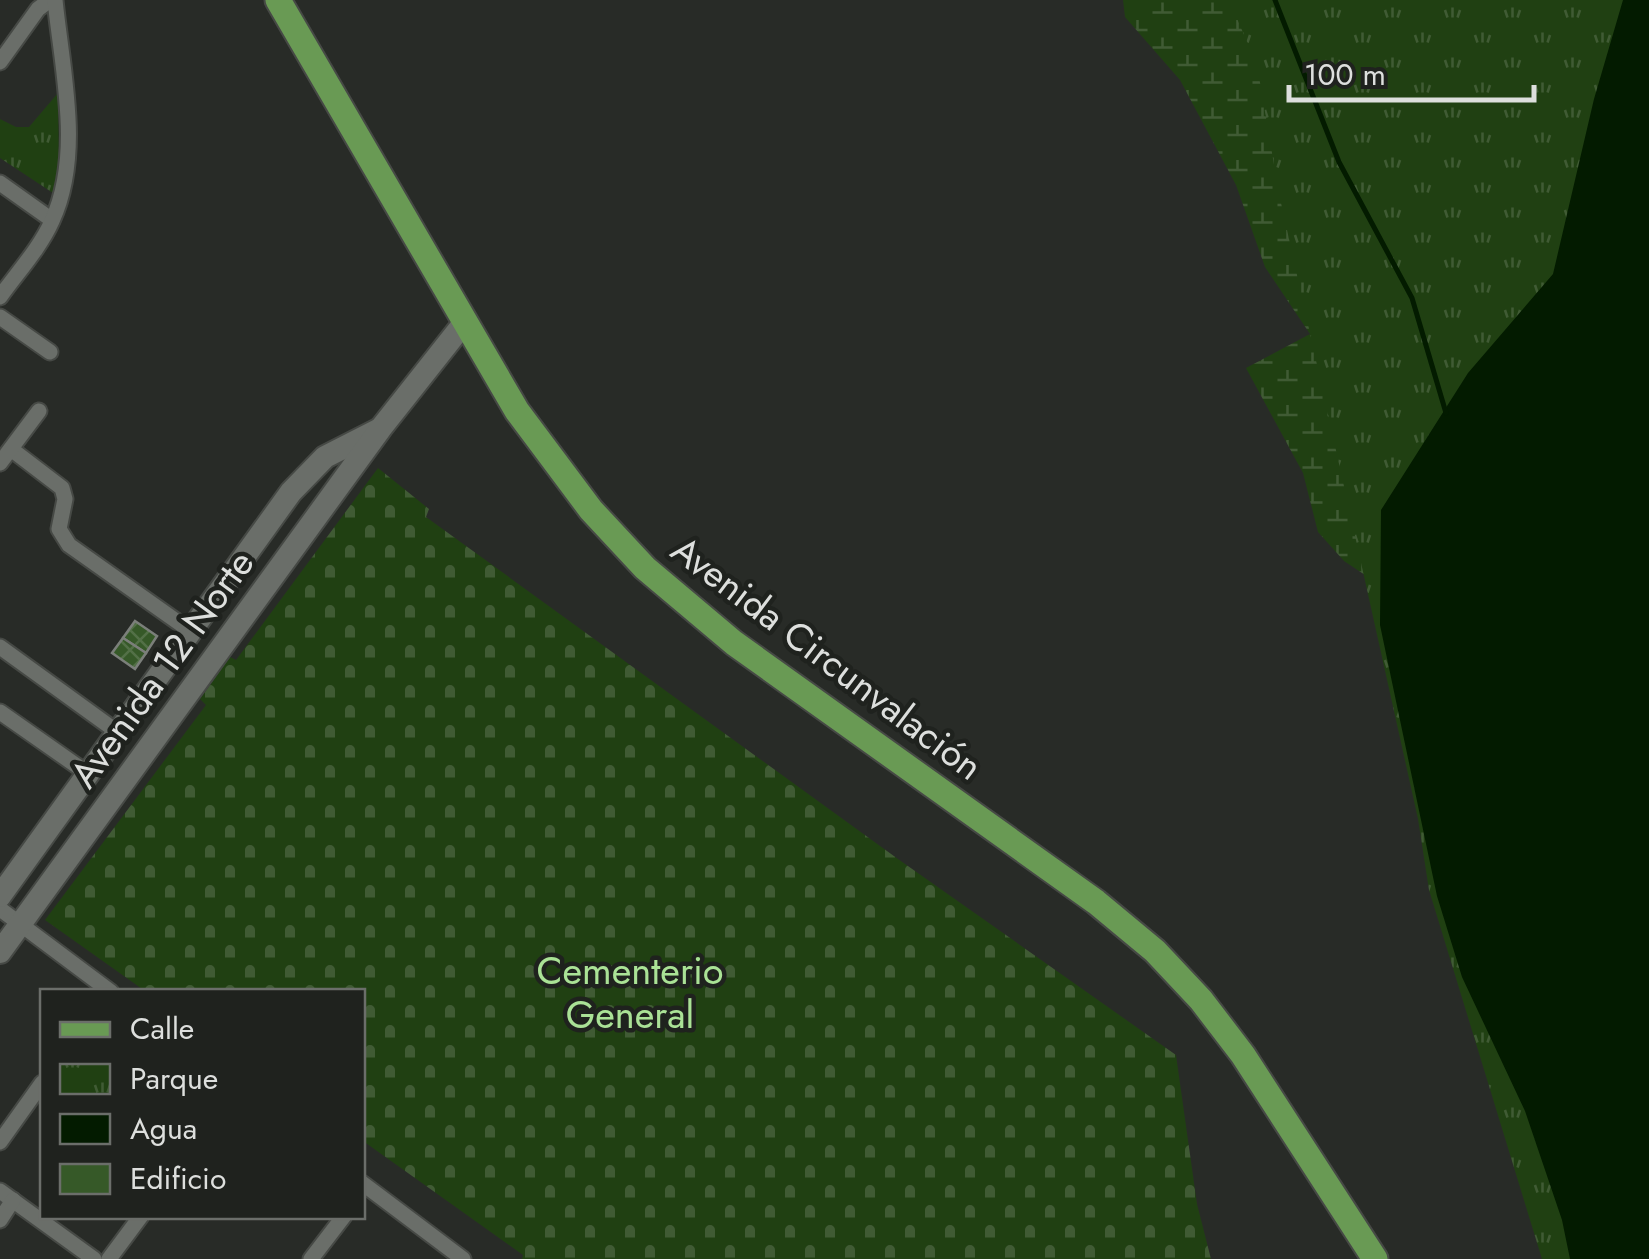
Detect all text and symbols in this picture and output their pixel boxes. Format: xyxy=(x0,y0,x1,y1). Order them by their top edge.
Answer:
scale bar xyxy=(1289,40,1534,102)
text: 100 m xyxy=(1304,53,1386,96)
street label: Avenida Circunvalación xyxy=(660,522,994,793)
street label: Avenida 12 Norte xyxy=(56,538,267,799)
park label: Cementerio General xyxy=(536,943,724,1042)
legend xyxy=(40,989,365,1219)
text: Calle xyxy=(130,1007,194,1050)
text: Parque xyxy=(130,1057,218,1100)
text: Agua xyxy=(130,1107,197,1150)
text: Edificio xyxy=(130,1157,226,1200)

